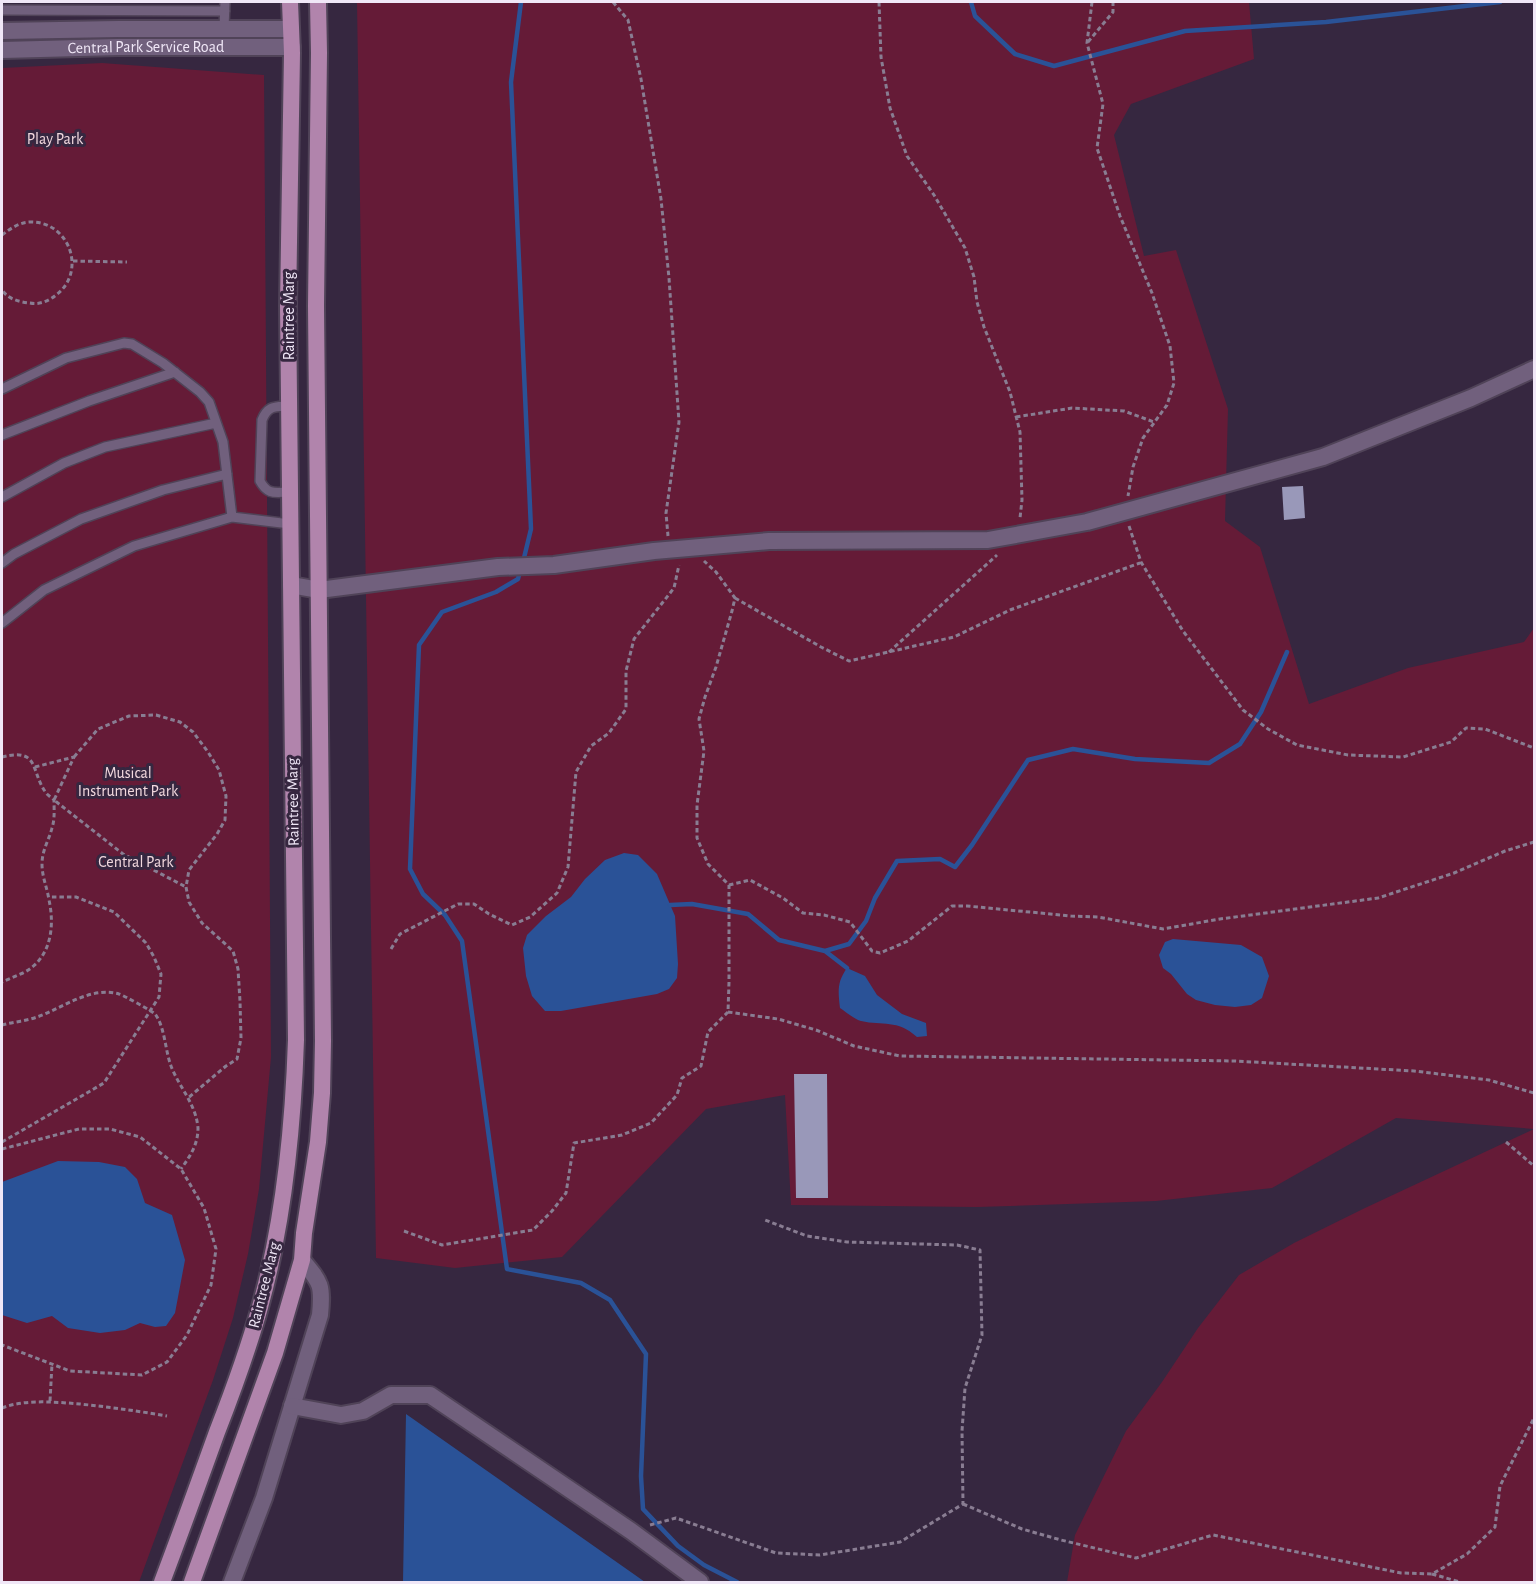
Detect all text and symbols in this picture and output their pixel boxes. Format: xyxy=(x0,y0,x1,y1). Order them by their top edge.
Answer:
street label: Central Park Service Road xyxy=(67,39,224,56)
park label: Play Park xyxy=(27,131,84,148)
street label: Raintree Marg xyxy=(281,272,297,360)
street label: Raintree Marg xyxy=(284,757,302,846)
park label: Musical Instrument Park xyxy=(78,765,179,799)
park label: Central Park xyxy=(98,854,174,870)
street label: Raintree Marg xyxy=(246,1240,283,1330)

